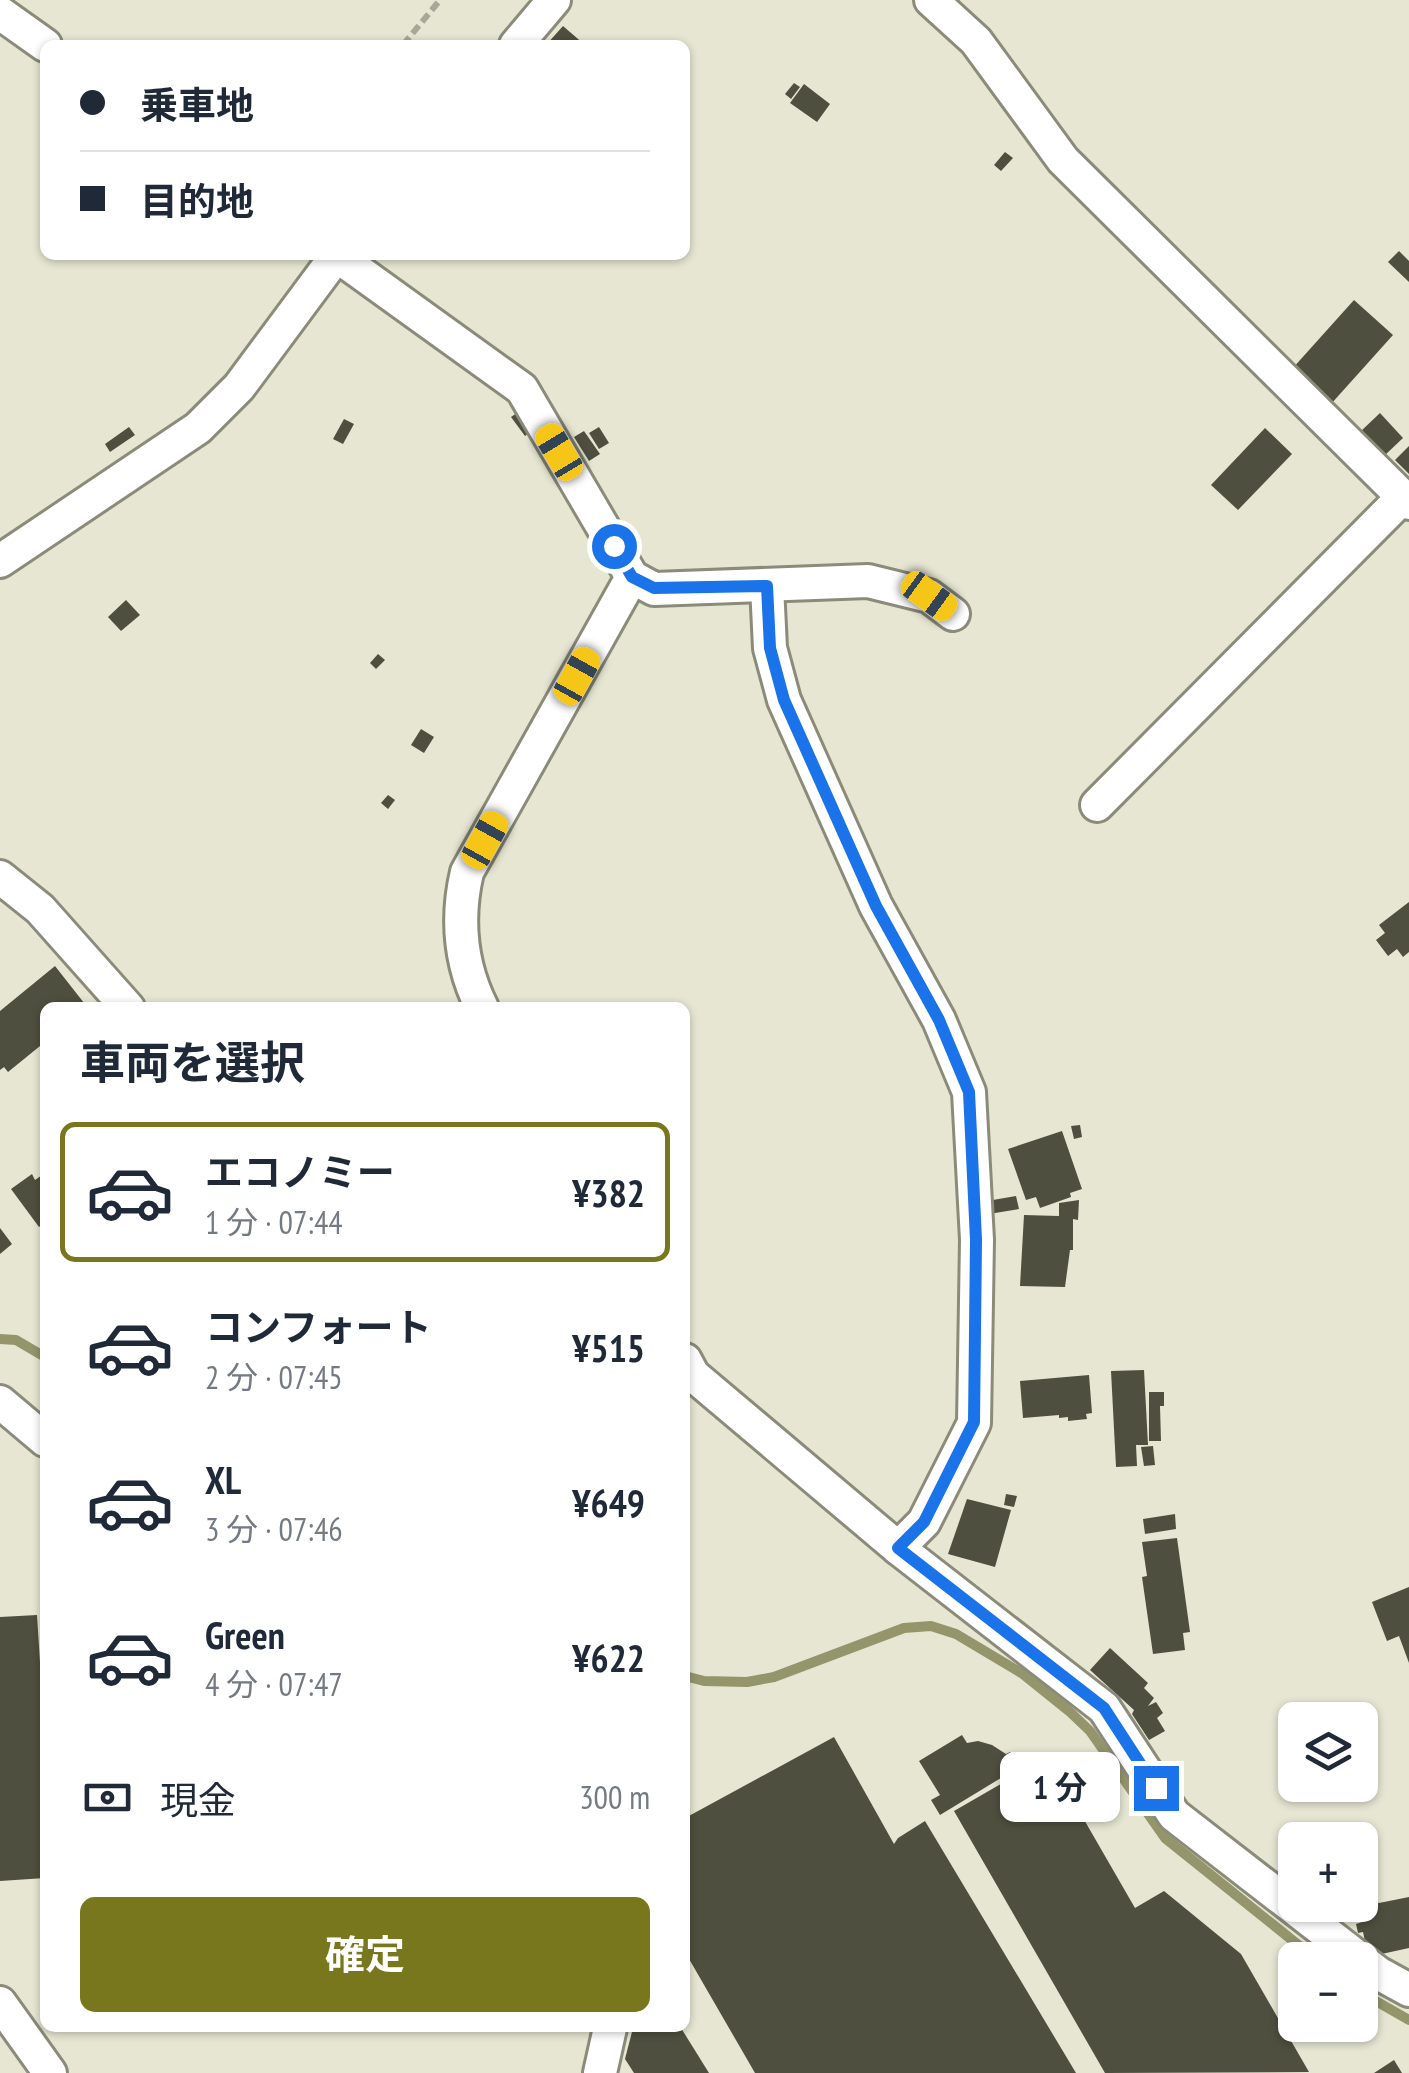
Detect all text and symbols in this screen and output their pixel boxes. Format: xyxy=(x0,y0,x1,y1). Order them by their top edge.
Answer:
text: 乗車地 xyxy=(140,80,254,129)
text: 目的地 xyxy=(140,176,254,225)
car xyxy=(531,419,587,485)
route start xyxy=(592,524,637,569)
car xyxy=(896,566,962,626)
car xyxy=(549,642,605,710)
car xyxy=(457,806,513,874)
text: 車両を選択 xyxy=(80,1033,305,1091)
icon: car xyxy=(85,1147,175,1237)
text: エコノミー xyxy=(205,1147,395,1196)
text: ¥382 xyxy=(572,1168,645,1217)
text: 1 分 · 07:44 xyxy=(205,1201,343,1243)
icon: car xyxy=(85,1302,175,1392)
text: コンフォート xyxy=(205,1302,432,1351)
text: ¥515 xyxy=(572,1323,645,1372)
text: 2 分 · 07:45 xyxy=(205,1356,343,1398)
text: XL xyxy=(205,1455,241,1504)
icon: car xyxy=(85,1457,175,1547)
text: ¥649 xyxy=(572,1478,645,1527)
text: 3 分 · 07:46 xyxy=(205,1508,343,1550)
text: Green xyxy=(205,1610,285,1659)
icon: car xyxy=(85,1612,175,1702)
text: ¥622 xyxy=(572,1633,645,1682)
text: 4 分 · 07:47 xyxy=(205,1663,343,1705)
map controls xyxy=(1278,1702,1378,2042)
button: layers xyxy=(1278,1702,1378,1802)
callout: 1 分 xyxy=(1001,1753,1121,1823)
text: 1 分 xyxy=(1033,1766,1087,1808)
route end xyxy=(1134,1766,1179,1811)
icon: cash xyxy=(80,1770,135,1825)
text: 現金 xyxy=(160,1775,236,1824)
text: 300 m xyxy=(579,1776,650,1818)
button: + xyxy=(1278,1822,1378,1922)
button: 確定 xyxy=(80,1897,650,2012)
button: − xyxy=(1278,1942,1378,2042)

